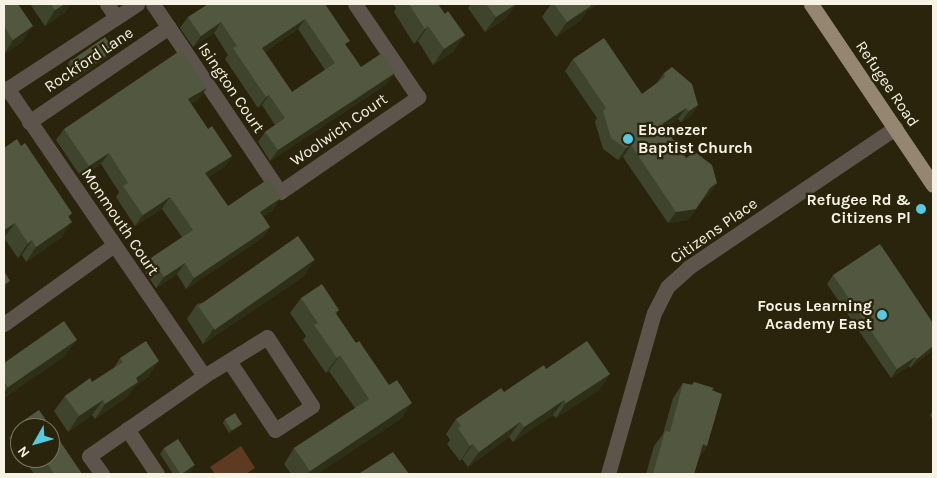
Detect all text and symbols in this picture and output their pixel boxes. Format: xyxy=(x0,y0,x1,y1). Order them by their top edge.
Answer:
street label: Rockford Lane xyxy=(41,23,137,97)
street label: Refugee Road xyxy=(851,37,923,131)
street label: Isington Court xyxy=(194,39,268,137)
street label: Woolwich Court xyxy=(287,89,391,171)
place label: Ebenezer Baptist Church xyxy=(638,120,753,158)
marker: Ebenezer Baptist Church xyxy=(622,133,634,145)
street label: Monmouth Court xyxy=(77,165,163,279)
place label: Refugee Rd & Citizens Pl xyxy=(806,190,911,228)
street label: Citizens Place xyxy=(667,194,761,268)
marker: Refugee Rd & Citizens Pl xyxy=(915,203,927,215)
place label: Focus Learning Academy East xyxy=(757,296,872,334)
marker: Focus Learning Academy East xyxy=(876,309,888,321)
north arrow xyxy=(10,418,60,468)
text: N xyxy=(14,443,33,461)

